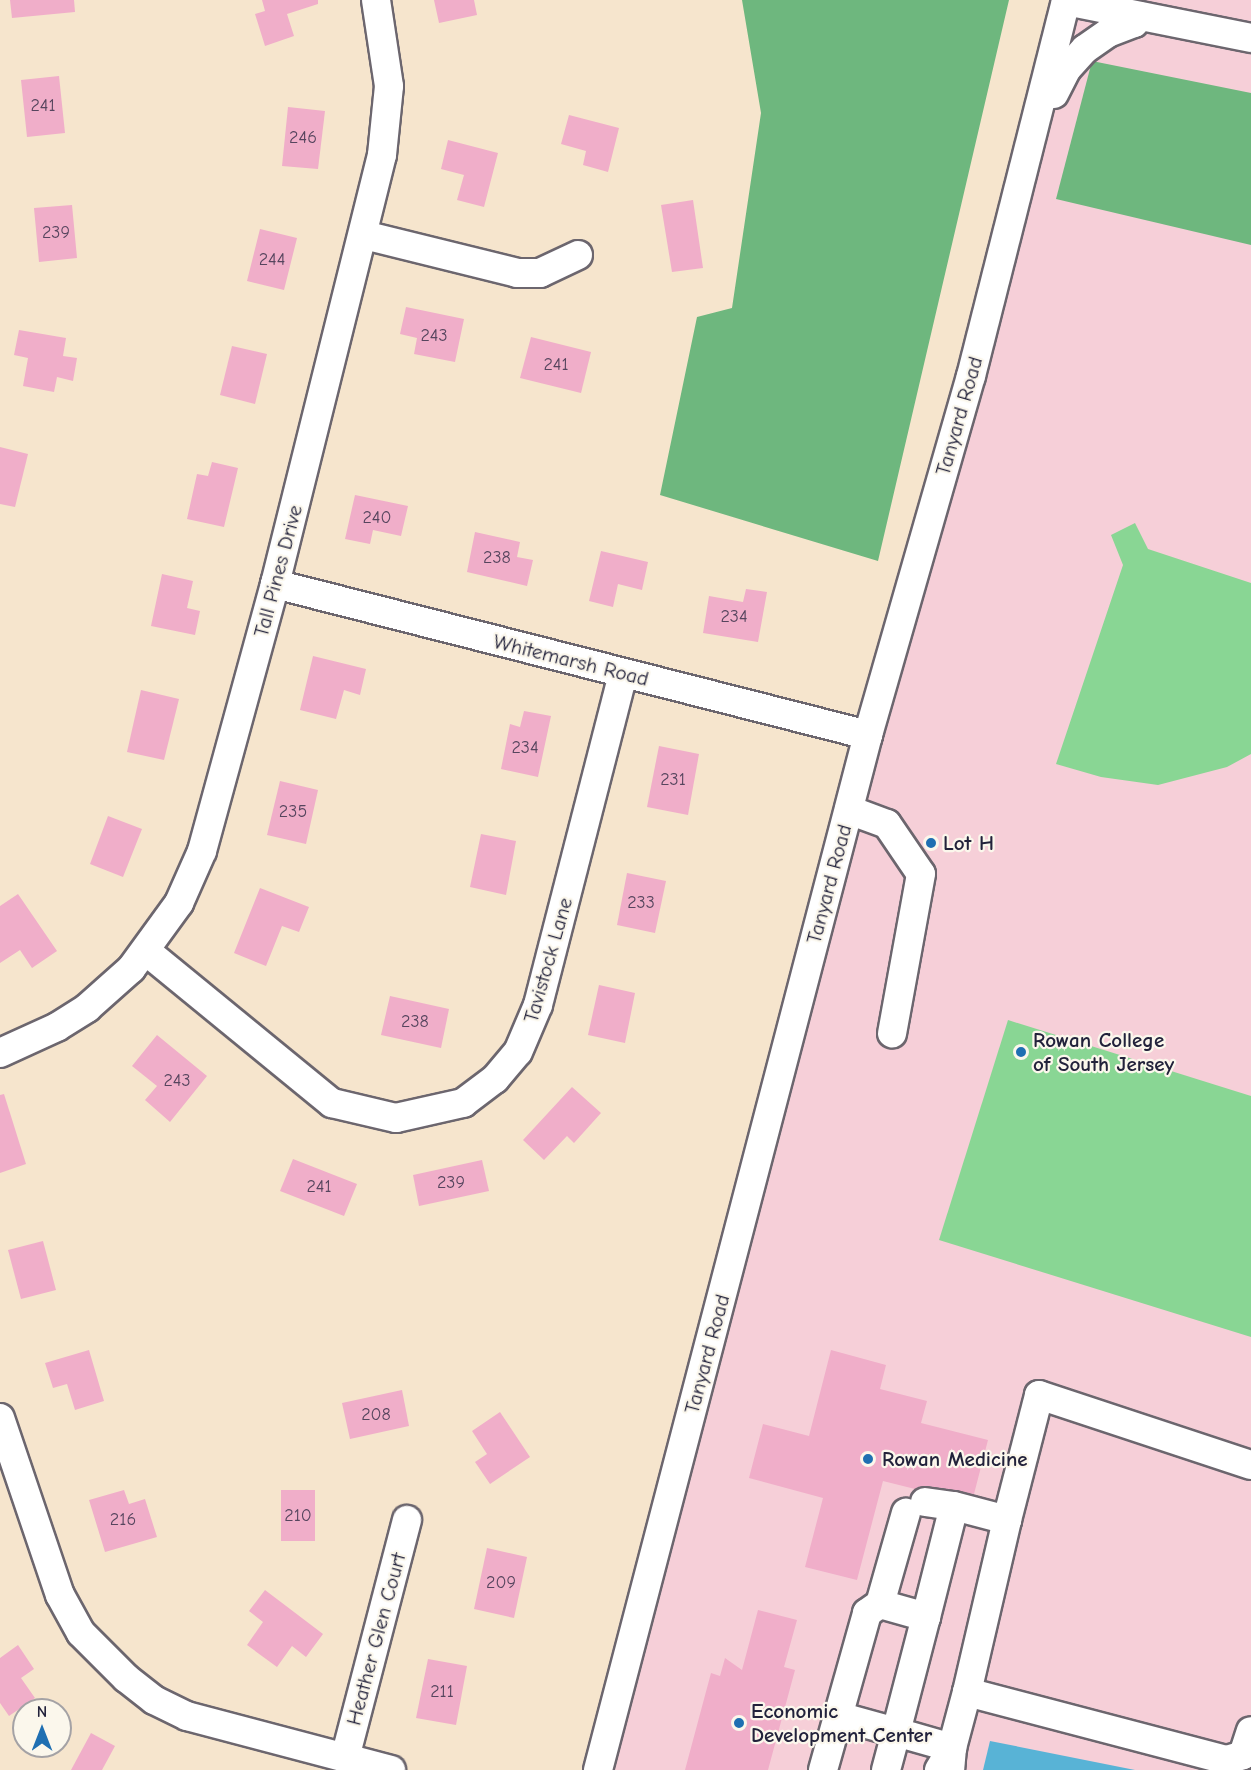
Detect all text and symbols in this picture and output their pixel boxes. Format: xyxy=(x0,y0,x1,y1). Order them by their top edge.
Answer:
house number: 241 xyxy=(30,95,56,117)
house number: 246 xyxy=(289,127,317,149)
house number: 239 xyxy=(42,222,70,244)
house number: 244 xyxy=(259,249,285,271)
house number: 243 xyxy=(420,325,448,347)
house number: 241 xyxy=(543,354,569,376)
street label: Tanyard Road xyxy=(930,354,988,478)
street label: Tall Pines Drive xyxy=(248,502,308,640)
house number: 240 xyxy=(363,507,391,529)
house number: 238 xyxy=(483,547,511,569)
house number: 234 xyxy=(720,606,748,628)
street label: Whitemarsh Road xyxy=(491,629,651,691)
house number: 234 xyxy=(511,737,539,759)
house number: 231 xyxy=(660,769,686,791)
house number: 235 xyxy=(279,801,307,823)
street label: Tanyard Road xyxy=(801,822,857,946)
place label: Lot H xyxy=(943,830,994,856)
marker: Lot H xyxy=(924,836,938,850)
house number: 233 xyxy=(627,892,655,914)
street label: Tavistock Lane xyxy=(518,895,578,1025)
house number: 238 xyxy=(401,1011,429,1033)
place label: Rowan College of South Jersey xyxy=(1033,1027,1174,1077)
marker: Rowan College of South Jersey xyxy=(1014,1045,1028,1059)
house number: 243 xyxy=(163,1070,191,1092)
house number: 239 xyxy=(437,1172,465,1194)
house number: 241 xyxy=(306,1176,332,1198)
street label: Tanyard Road xyxy=(679,1292,735,1416)
house number: 208 xyxy=(361,1404,391,1426)
place label: Rowan Medicine xyxy=(882,1446,1028,1472)
marker: Rowan Medicine xyxy=(859,1450,877,1468)
house number: 210 xyxy=(284,1505,312,1527)
house number: 216 xyxy=(110,1509,136,1531)
street label: Heather Glen Court xyxy=(341,1550,411,1728)
house number: 209 xyxy=(486,1572,516,1594)
house number: 211 xyxy=(430,1681,454,1703)
north arrow xyxy=(12,1698,72,1758)
place label: Economic Development Center xyxy=(751,1698,932,1748)
text: N xyxy=(37,1703,47,1721)
marker: Economic Development Center xyxy=(732,1716,746,1730)

